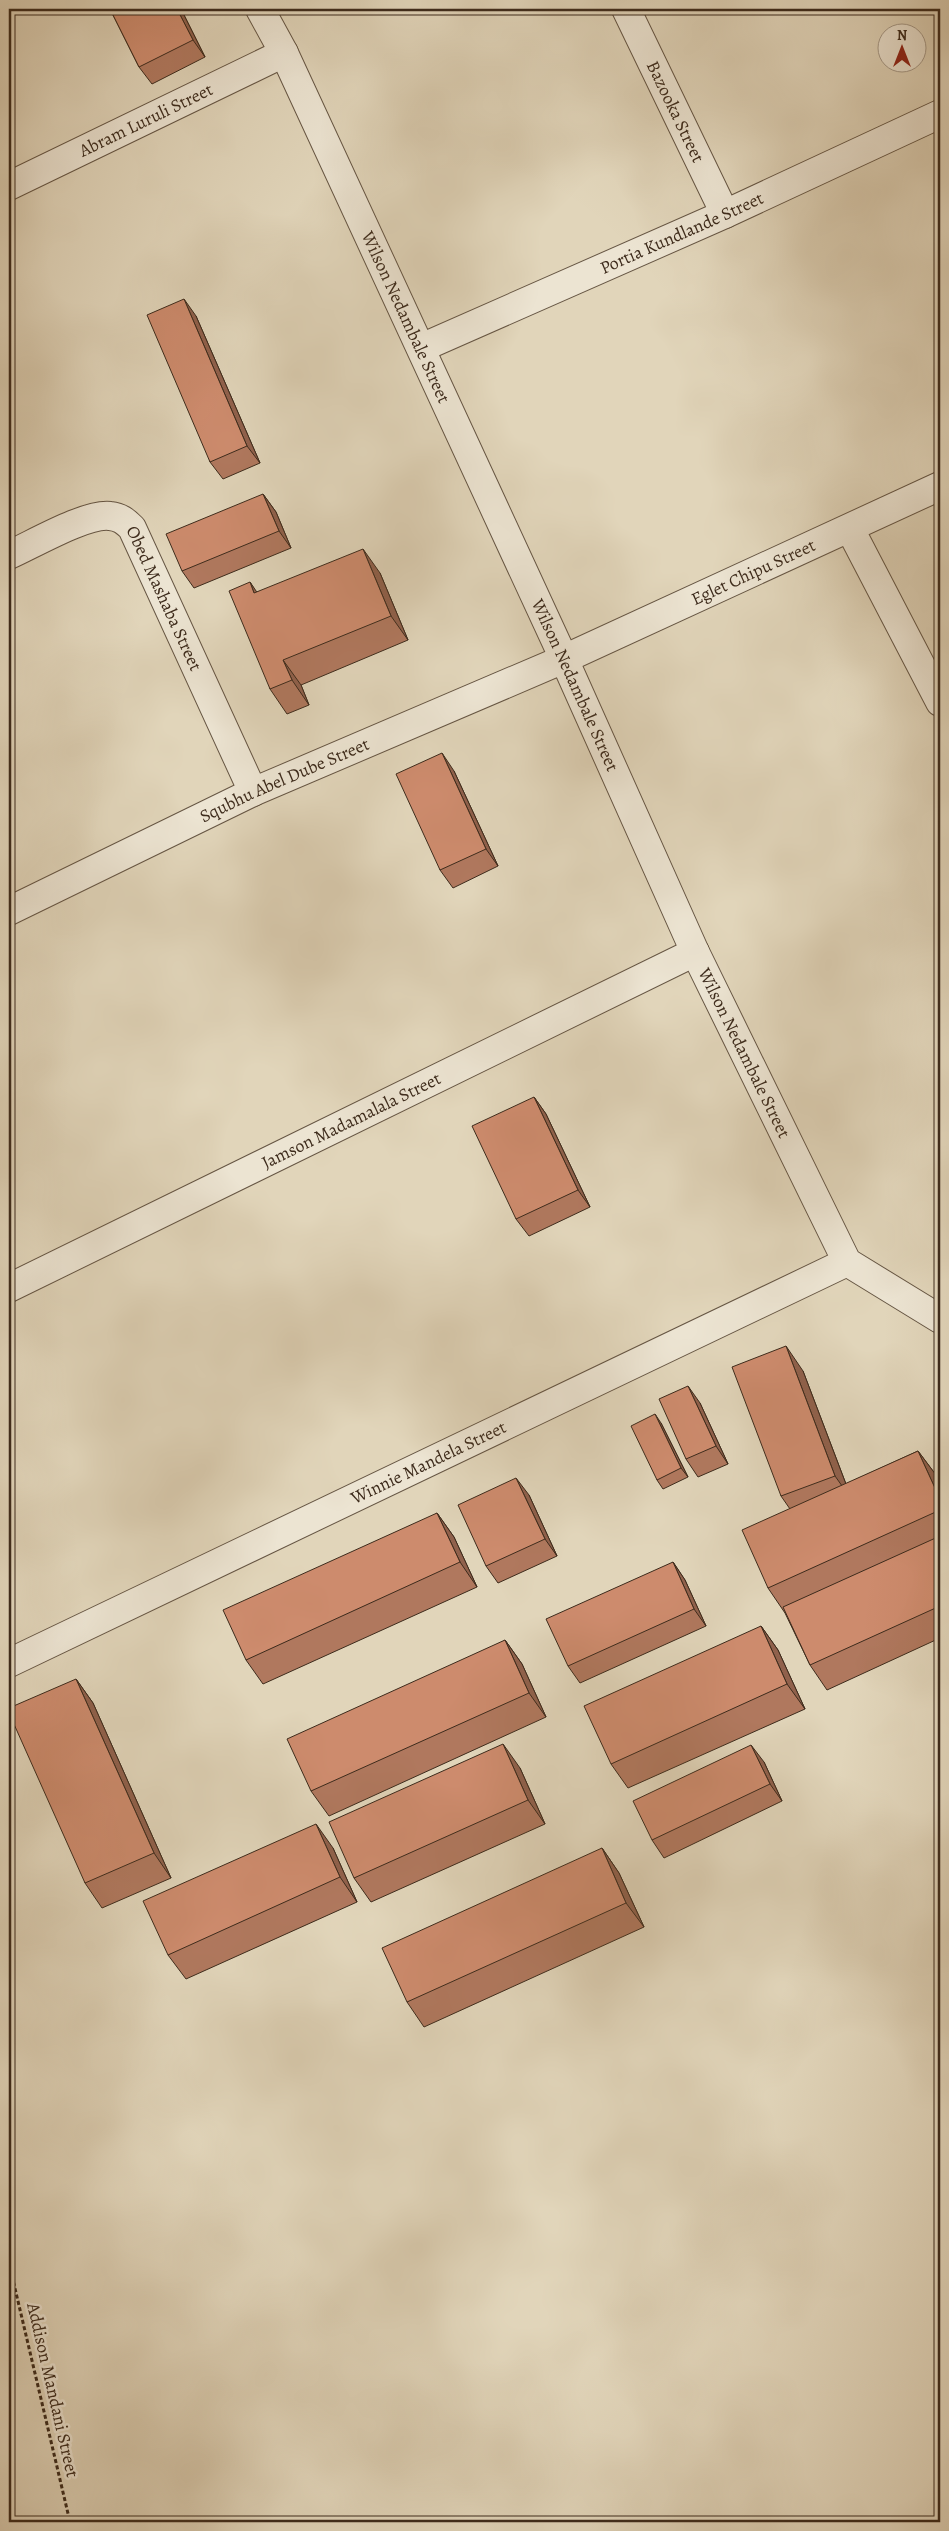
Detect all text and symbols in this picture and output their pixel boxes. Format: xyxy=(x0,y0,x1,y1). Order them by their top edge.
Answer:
north arrow xyxy=(876,22,926,72)
text: N xyxy=(897,26,907,45)
street label: Bazooka Street xyxy=(641,57,710,167)
street label: Abram Luruli Street xyxy=(74,77,217,163)
street label: Portia Kundlande Street xyxy=(596,186,767,280)
street label: Wilson Nedambale Street xyxy=(356,226,456,407)
street label: Obed Mashaba Street xyxy=(121,522,208,675)
street label: Eglet Chipu Street xyxy=(687,533,819,611)
street label: Wilson Nedambale Street xyxy=(525,594,625,775)
street label: Squbhu Abel Dube Street xyxy=(196,732,373,828)
street label: Wilson Nedambale Street xyxy=(692,963,796,1142)
street label: Jamson Madamalala Street xyxy=(258,1066,445,1174)
street label: Winnie Mandela Street xyxy=(346,1415,510,1510)
street label: Addison Mandani Street xyxy=(21,2299,85,2480)

